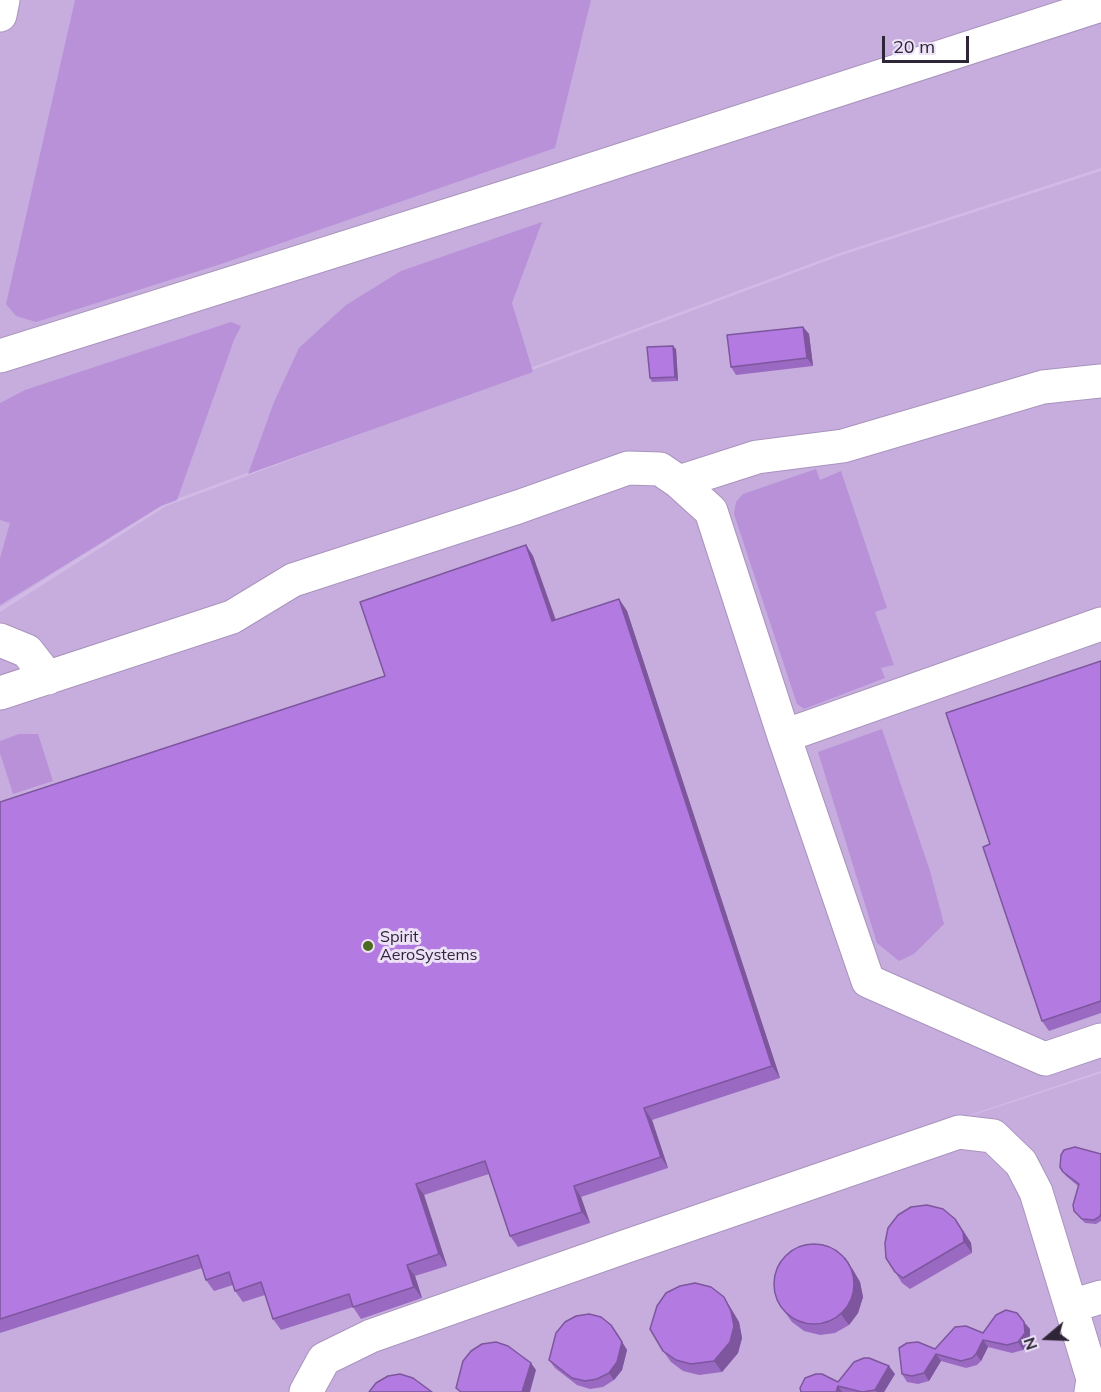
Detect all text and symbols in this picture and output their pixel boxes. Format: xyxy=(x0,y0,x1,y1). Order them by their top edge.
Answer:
scale bar xyxy=(885,24,972,62)
text: 20 m xyxy=(893,35,935,58)
place label: Spirit AeroSystems xyxy=(380,927,477,965)
marker: Spirit AeroSystems xyxy=(361,939,375,953)
north arrow xyxy=(1017,1308,1077,1368)
text: N xyxy=(1019,1335,1041,1353)

